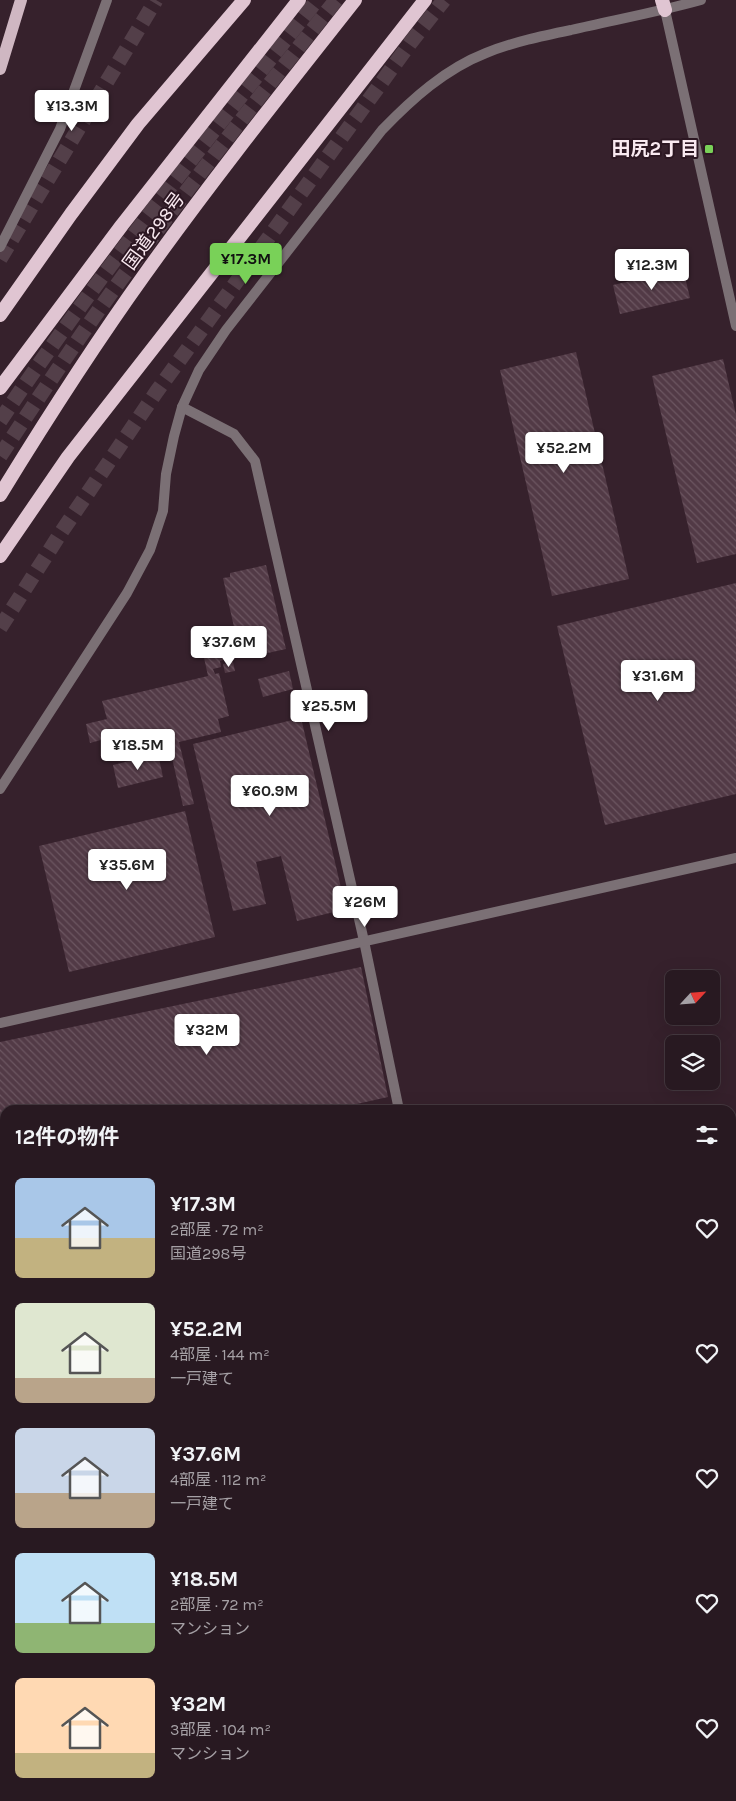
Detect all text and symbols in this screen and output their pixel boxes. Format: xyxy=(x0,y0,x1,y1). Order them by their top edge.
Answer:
pin: ¥13.3M xyxy=(31,90,113,132)
text: ¥13.3M xyxy=(46,96,98,115)
place label: 田尻2丁目 xyxy=(612,138,699,160)
marker: 田尻2丁目 xyxy=(703,143,715,155)
street label: 国道298号 xyxy=(118,188,190,274)
pin: ¥17.3M xyxy=(205,242,287,285)
pin: ¥12.3M xyxy=(611,248,693,291)
text: ¥17.3M xyxy=(221,249,271,268)
text: ¥12.3M xyxy=(626,255,678,274)
pin: ¥52.2M xyxy=(523,432,605,474)
text: ¥52.2M xyxy=(536,438,592,457)
pin: ¥37.6M xyxy=(188,626,270,668)
text: ¥37.6M xyxy=(202,632,256,651)
pin: ¥31.6M xyxy=(617,660,699,702)
text: ¥31.6M xyxy=(632,666,684,685)
pin: ¥25.5M xyxy=(288,690,370,732)
text: ¥25.5M xyxy=(301,696,357,715)
pin: ¥18.5M xyxy=(97,728,179,771)
text: ¥18.5M xyxy=(112,735,164,754)
pin: ¥60.9M xyxy=(229,774,311,817)
text: ¥60.9M xyxy=(242,781,298,800)
pin: ¥35.6M xyxy=(86,848,168,891)
text: ¥35.6M xyxy=(99,855,155,874)
pin: ¥26M xyxy=(335,886,395,928)
text: ¥26M xyxy=(344,892,386,911)
north arrow xyxy=(665,970,720,1025)
map controls xyxy=(665,970,720,1090)
pin: ¥32M xyxy=(177,1014,237,1056)
text: ¥32M xyxy=(185,1020,229,1039)
button: layers xyxy=(665,1035,720,1090)
icon: filters xyxy=(693,1121,721,1149)
text: 12件の物件 xyxy=(15,1125,119,1149)
text: ¥17.3M xyxy=(170,1192,236,1216)
icon: home xyxy=(55,1198,115,1258)
icon: heart xyxy=(693,1214,721,1242)
text: 2部屋 · 72 m² xyxy=(170,1220,264,1239)
text: 国道298号 xyxy=(170,1244,246,1263)
text: ¥52.2M xyxy=(170,1317,243,1341)
icon: home xyxy=(55,1323,115,1383)
icon: heart xyxy=(693,1339,721,1367)
text: 4部屋 · 144 m² xyxy=(170,1345,270,1364)
text: 一戸建て xyxy=(170,1369,234,1388)
text: ¥37.6M xyxy=(170,1442,241,1466)
icon: home xyxy=(55,1448,115,1508)
icon: heart xyxy=(693,1464,721,1492)
text: 4部屋 · 112 m² xyxy=(170,1470,266,1489)
text: 一戸建て xyxy=(170,1494,234,1513)
text: ¥18.5M xyxy=(170,1567,238,1591)
icon: home xyxy=(55,1573,115,1633)
icon: heart xyxy=(693,1589,721,1617)
text: 2部屋 · 72 m² xyxy=(170,1595,264,1614)
text: マンション xyxy=(170,1619,250,1638)
text: ¥32M xyxy=(170,1692,226,1716)
icon: home xyxy=(55,1698,115,1758)
icon: heart xyxy=(693,1714,721,1742)
text: 3部屋 · 104 m² xyxy=(170,1720,271,1739)
text: マンション xyxy=(170,1744,250,1763)

